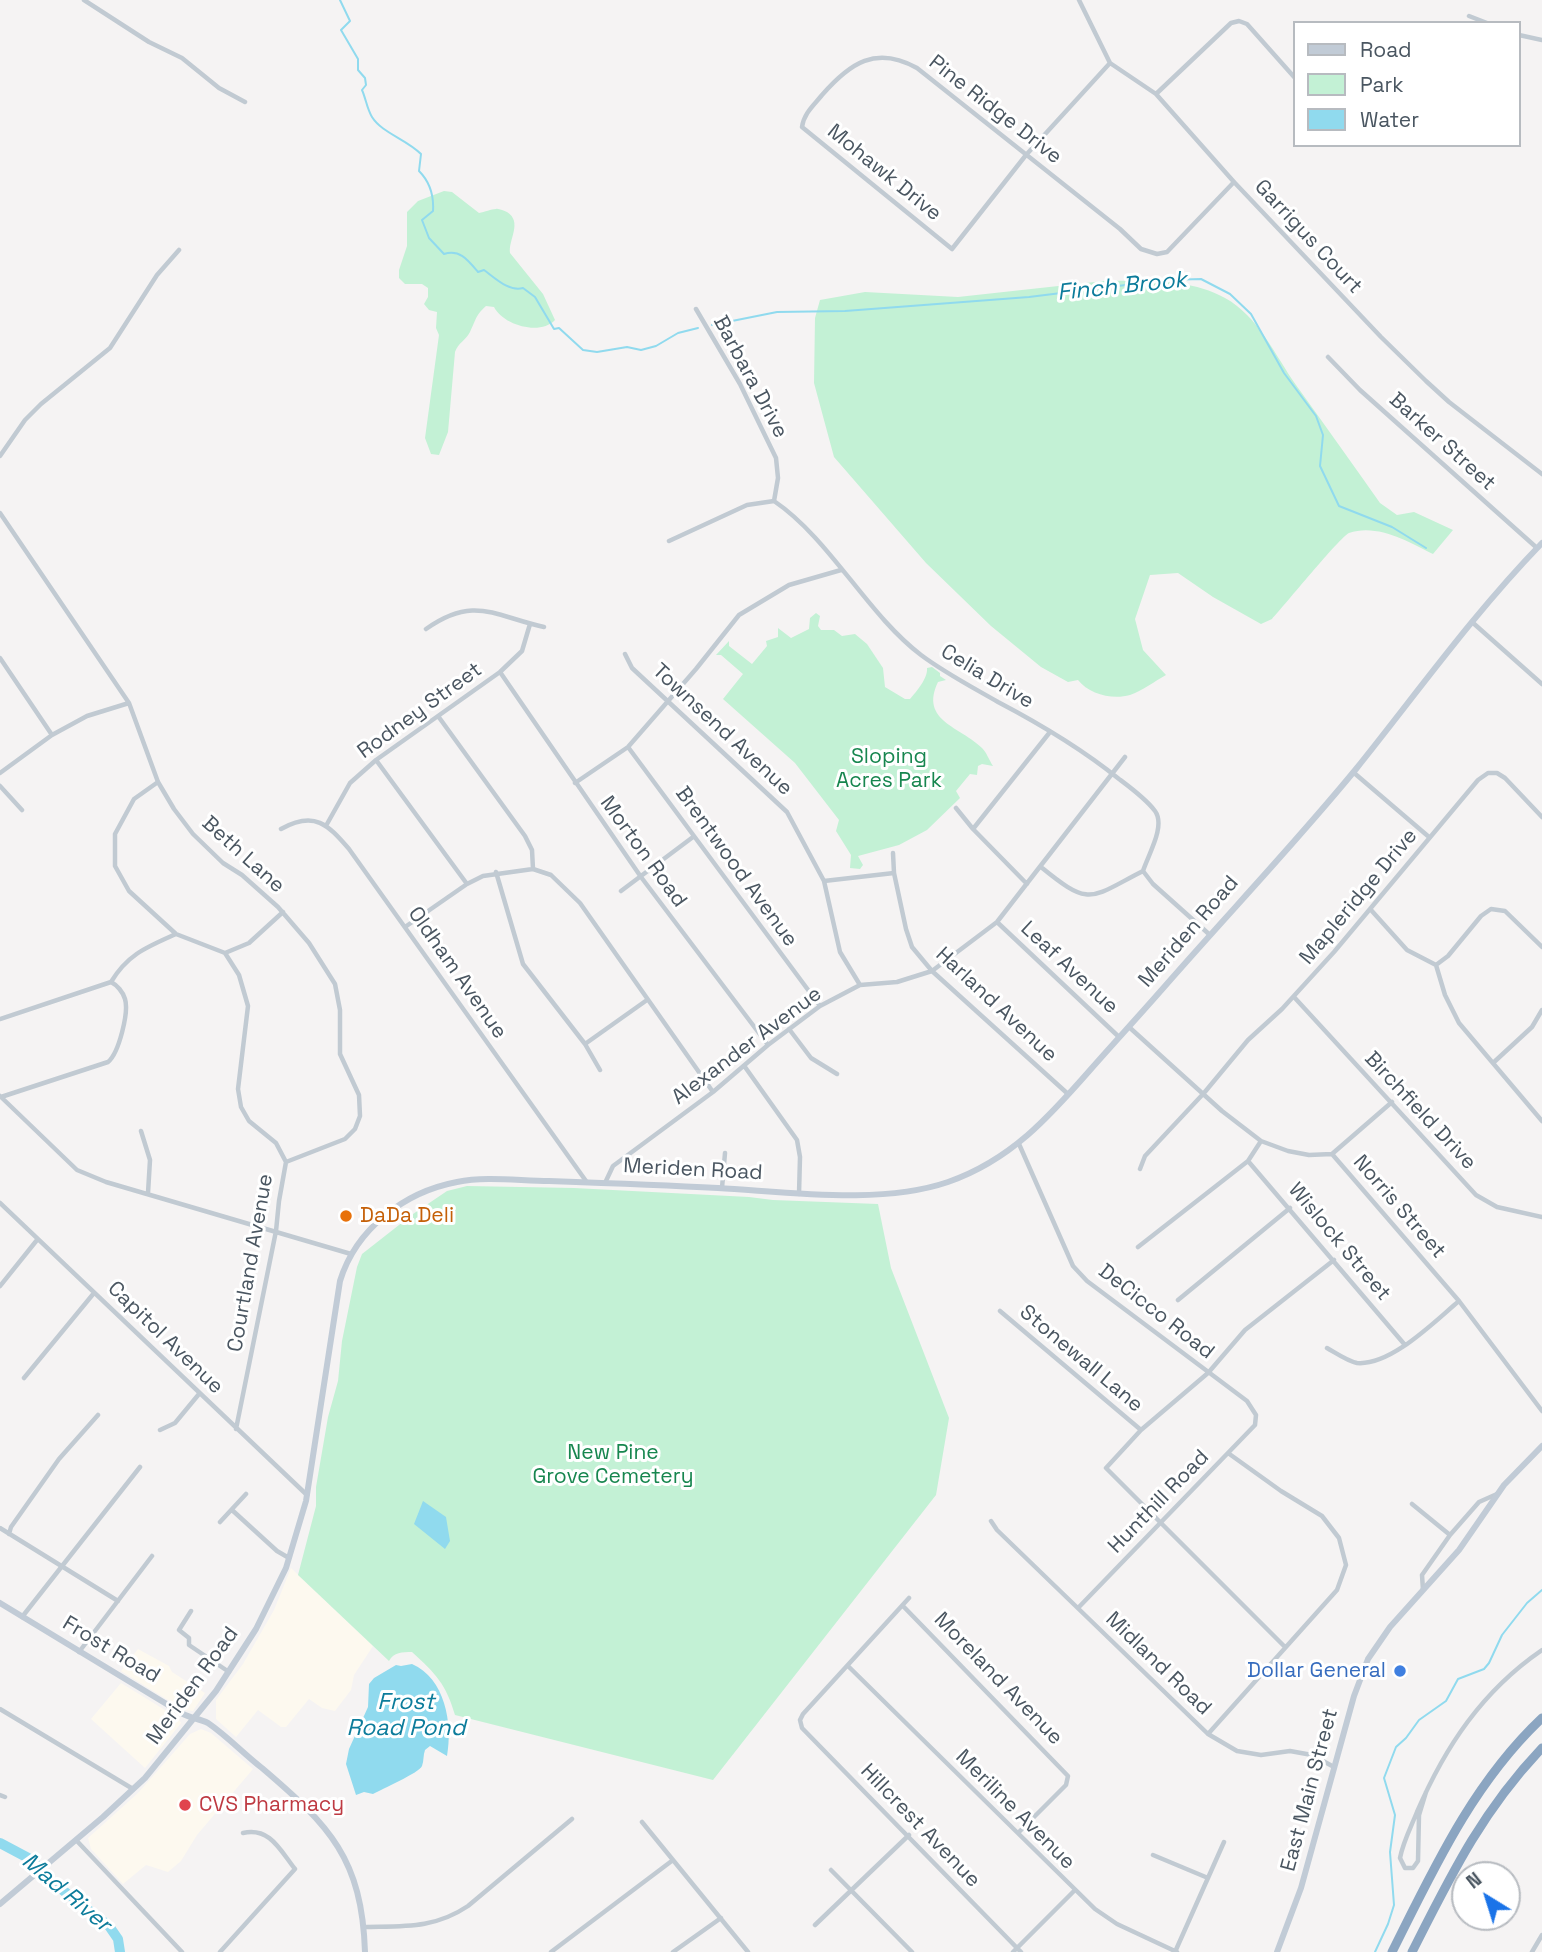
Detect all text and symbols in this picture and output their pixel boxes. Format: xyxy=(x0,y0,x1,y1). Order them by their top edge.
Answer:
legend xyxy=(1294,21,1521,147)
text: Road xyxy=(1360,36,1412,63)
street label: Pine Ridge Drive xyxy=(923,50,1067,170)
text: Park xyxy=(1360,71,1404,98)
text: Water xyxy=(1360,106,1419,133)
street label: Mohawk Drive xyxy=(822,119,946,227)
street label: Garrigus Court xyxy=(1249,175,1367,299)
water label: Finch Brook xyxy=(1056,266,1188,308)
street label: Barbara Drive xyxy=(707,312,793,442)
street label: Barker Street xyxy=(1384,388,1500,496)
street label: Celia Drive xyxy=(936,639,1038,715)
street label: Rodney Street xyxy=(353,657,487,765)
street label: Townsend Avenue xyxy=(647,659,797,801)
park label: Sloping Acres Park xyxy=(836,744,942,794)
street label: Brentwood Avenue xyxy=(669,782,803,952)
street label: Morton Road xyxy=(594,792,692,912)
street label: Beth Lane xyxy=(196,811,290,899)
street label: Mapleridge Drive xyxy=(1295,824,1423,970)
street label: Meriden Road xyxy=(1134,871,1244,993)
street label: Oldham Avenue xyxy=(402,902,512,1044)
street label: Leaf Avenue xyxy=(1015,916,1123,1020)
street label: Harland Avenue xyxy=(930,942,1062,1068)
street label: Alexander Avenue xyxy=(667,982,827,1110)
street label: Birchfield Drive xyxy=(1359,1047,1481,1175)
street label: Norris Street xyxy=(1347,1150,1451,1264)
street label: Meriden Road xyxy=(623,1154,763,1186)
street label: Courtland Avenue xyxy=(223,1172,279,1354)
street label: Wislock Street xyxy=(1282,1178,1396,1306)
place label: DaDa Deli xyxy=(360,1203,454,1229)
marker: DaDa Deli xyxy=(338,1208,354,1224)
street label: DeCicco Road xyxy=(1093,1259,1219,1365)
street label: Capitol Avenue xyxy=(102,1276,228,1400)
street label: Stonewall Lane xyxy=(1014,1300,1148,1418)
park label: New Pine Grove Cemetery xyxy=(532,1440,694,1490)
street label: Hunthill Road xyxy=(1103,1445,1215,1559)
street label: Midland Road xyxy=(1100,1607,1216,1721)
street label: Moreland Avenue xyxy=(928,1608,1068,1750)
street label: Frost Road xyxy=(58,1611,164,1689)
street label: Meriden Road xyxy=(142,1622,244,1750)
place label: Dollar General xyxy=(1247,1658,1386,1684)
marker: Dollar General xyxy=(1392,1663,1408,1679)
water label: Frost Road Pond xyxy=(347,1689,465,1743)
street label: East Main Street xyxy=(1276,1706,1344,1874)
street label: Meriline Avenue xyxy=(950,1745,1080,1875)
street label: Hillcrest Avenue xyxy=(855,1759,985,1893)
place label: CVS Pharmacy xyxy=(199,1792,344,1818)
marker: CVS Pharmacy xyxy=(177,1797,193,1813)
water label: Mad River xyxy=(16,1848,116,1938)
north arrow xyxy=(1451,1861,1521,1931)
text: N xyxy=(1461,1867,1487,1894)

